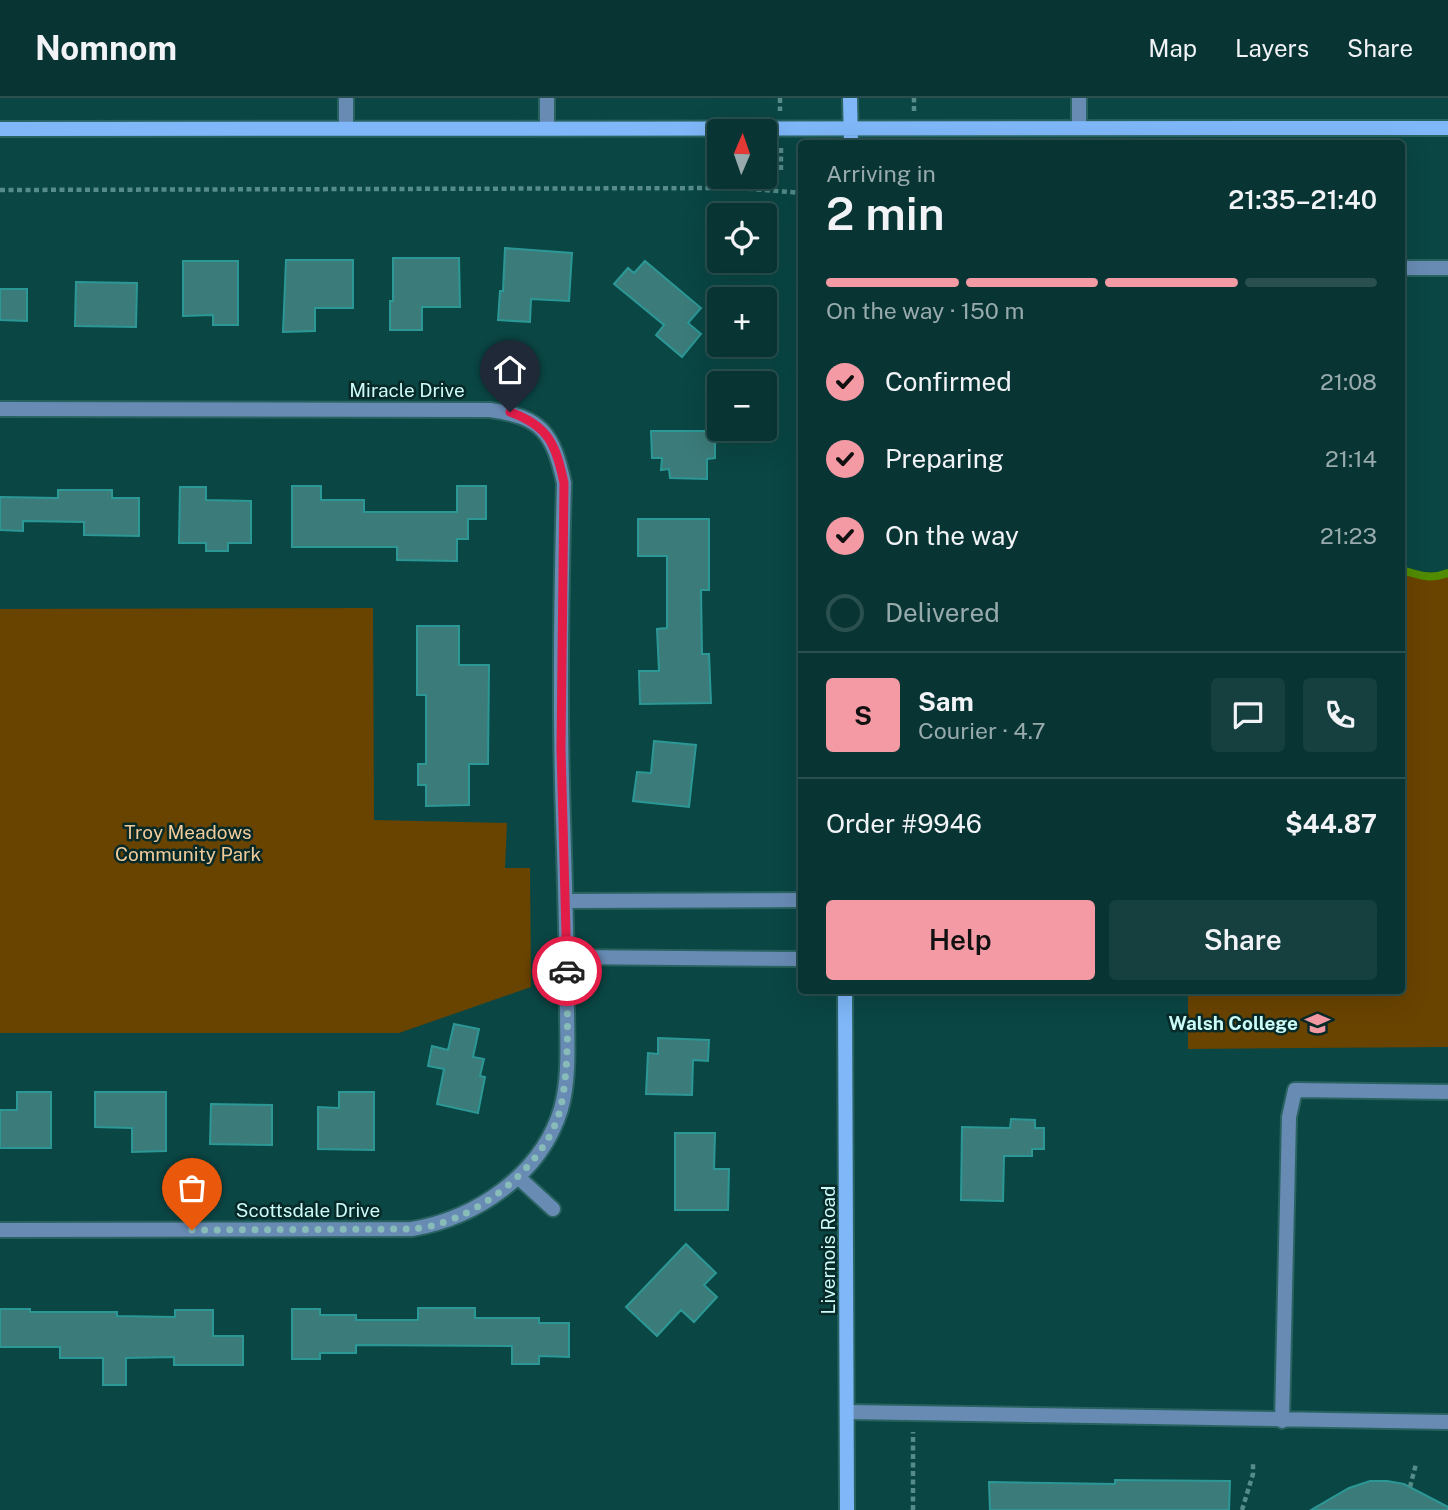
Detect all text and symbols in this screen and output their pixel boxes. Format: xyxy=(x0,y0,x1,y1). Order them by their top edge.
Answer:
text: Nomnom xyxy=(35,29,177,67)
text: Map xyxy=(1148,34,1197,62)
text: Layers xyxy=(1235,34,1309,62)
text: Share xyxy=(1347,34,1413,62)
north arrow xyxy=(707,119,777,189)
map controls xyxy=(707,119,777,441)
text: Arriving in xyxy=(826,160,936,187)
text: 21:35–21:40 xyxy=(1228,184,1377,215)
text: 2 min xyxy=(826,186,945,240)
button: locate xyxy=(707,203,777,273)
button: + xyxy=(707,287,777,357)
text: On the way · 150 m xyxy=(826,297,1024,324)
pin xyxy=(480,340,540,412)
icon: home xyxy=(491,351,529,389)
icon: check xyxy=(826,363,864,401)
text: Confirmed xyxy=(885,366,1012,397)
text: 21:08 xyxy=(1320,368,1377,395)
button: − xyxy=(707,371,777,441)
street label: Miracle Drive xyxy=(349,379,465,401)
icon: check xyxy=(826,440,864,478)
text: Preparing xyxy=(885,443,1004,474)
text: 21:14 xyxy=(1325,445,1377,472)
icon: check xyxy=(826,517,864,555)
text: On the way xyxy=(885,520,1019,551)
text: 21:23 xyxy=(1320,522,1377,549)
text: Delivered xyxy=(885,597,1000,628)
button: chat xyxy=(1211,678,1285,752)
button: phone xyxy=(1303,678,1377,752)
text: Sam xyxy=(918,686,974,717)
text: S xyxy=(854,700,872,731)
text: Courier · 4.7 xyxy=(918,717,1046,744)
text: Order #9946 xyxy=(826,808,982,839)
text: $44.87 xyxy=(1285,808,1377,839)
park label: Troy Meadows Community Park xyxy=(115,821,261,865)
button: Help xyxy=(826,900,1095,980)
button: Share xyxy=(1109,900,1377,980)
courier xyxy=(532,936,602,1006)
icon: car xyxy=(548,952,586,990)
school or university icon: Walsh College xyxy=(1304,1009,1332,1037)
place label: Walsh College xyxy=(1168,1012,1298,1034)
pin xyxy=(162,1158,222,1230)
icon: bag xyxy=(173,1169,211,1207)
street label: Livernois Road xyxy=(817,1186,839,1314)
street label: Scottsdale Drive xyxy=(236,1199,380,1221)

